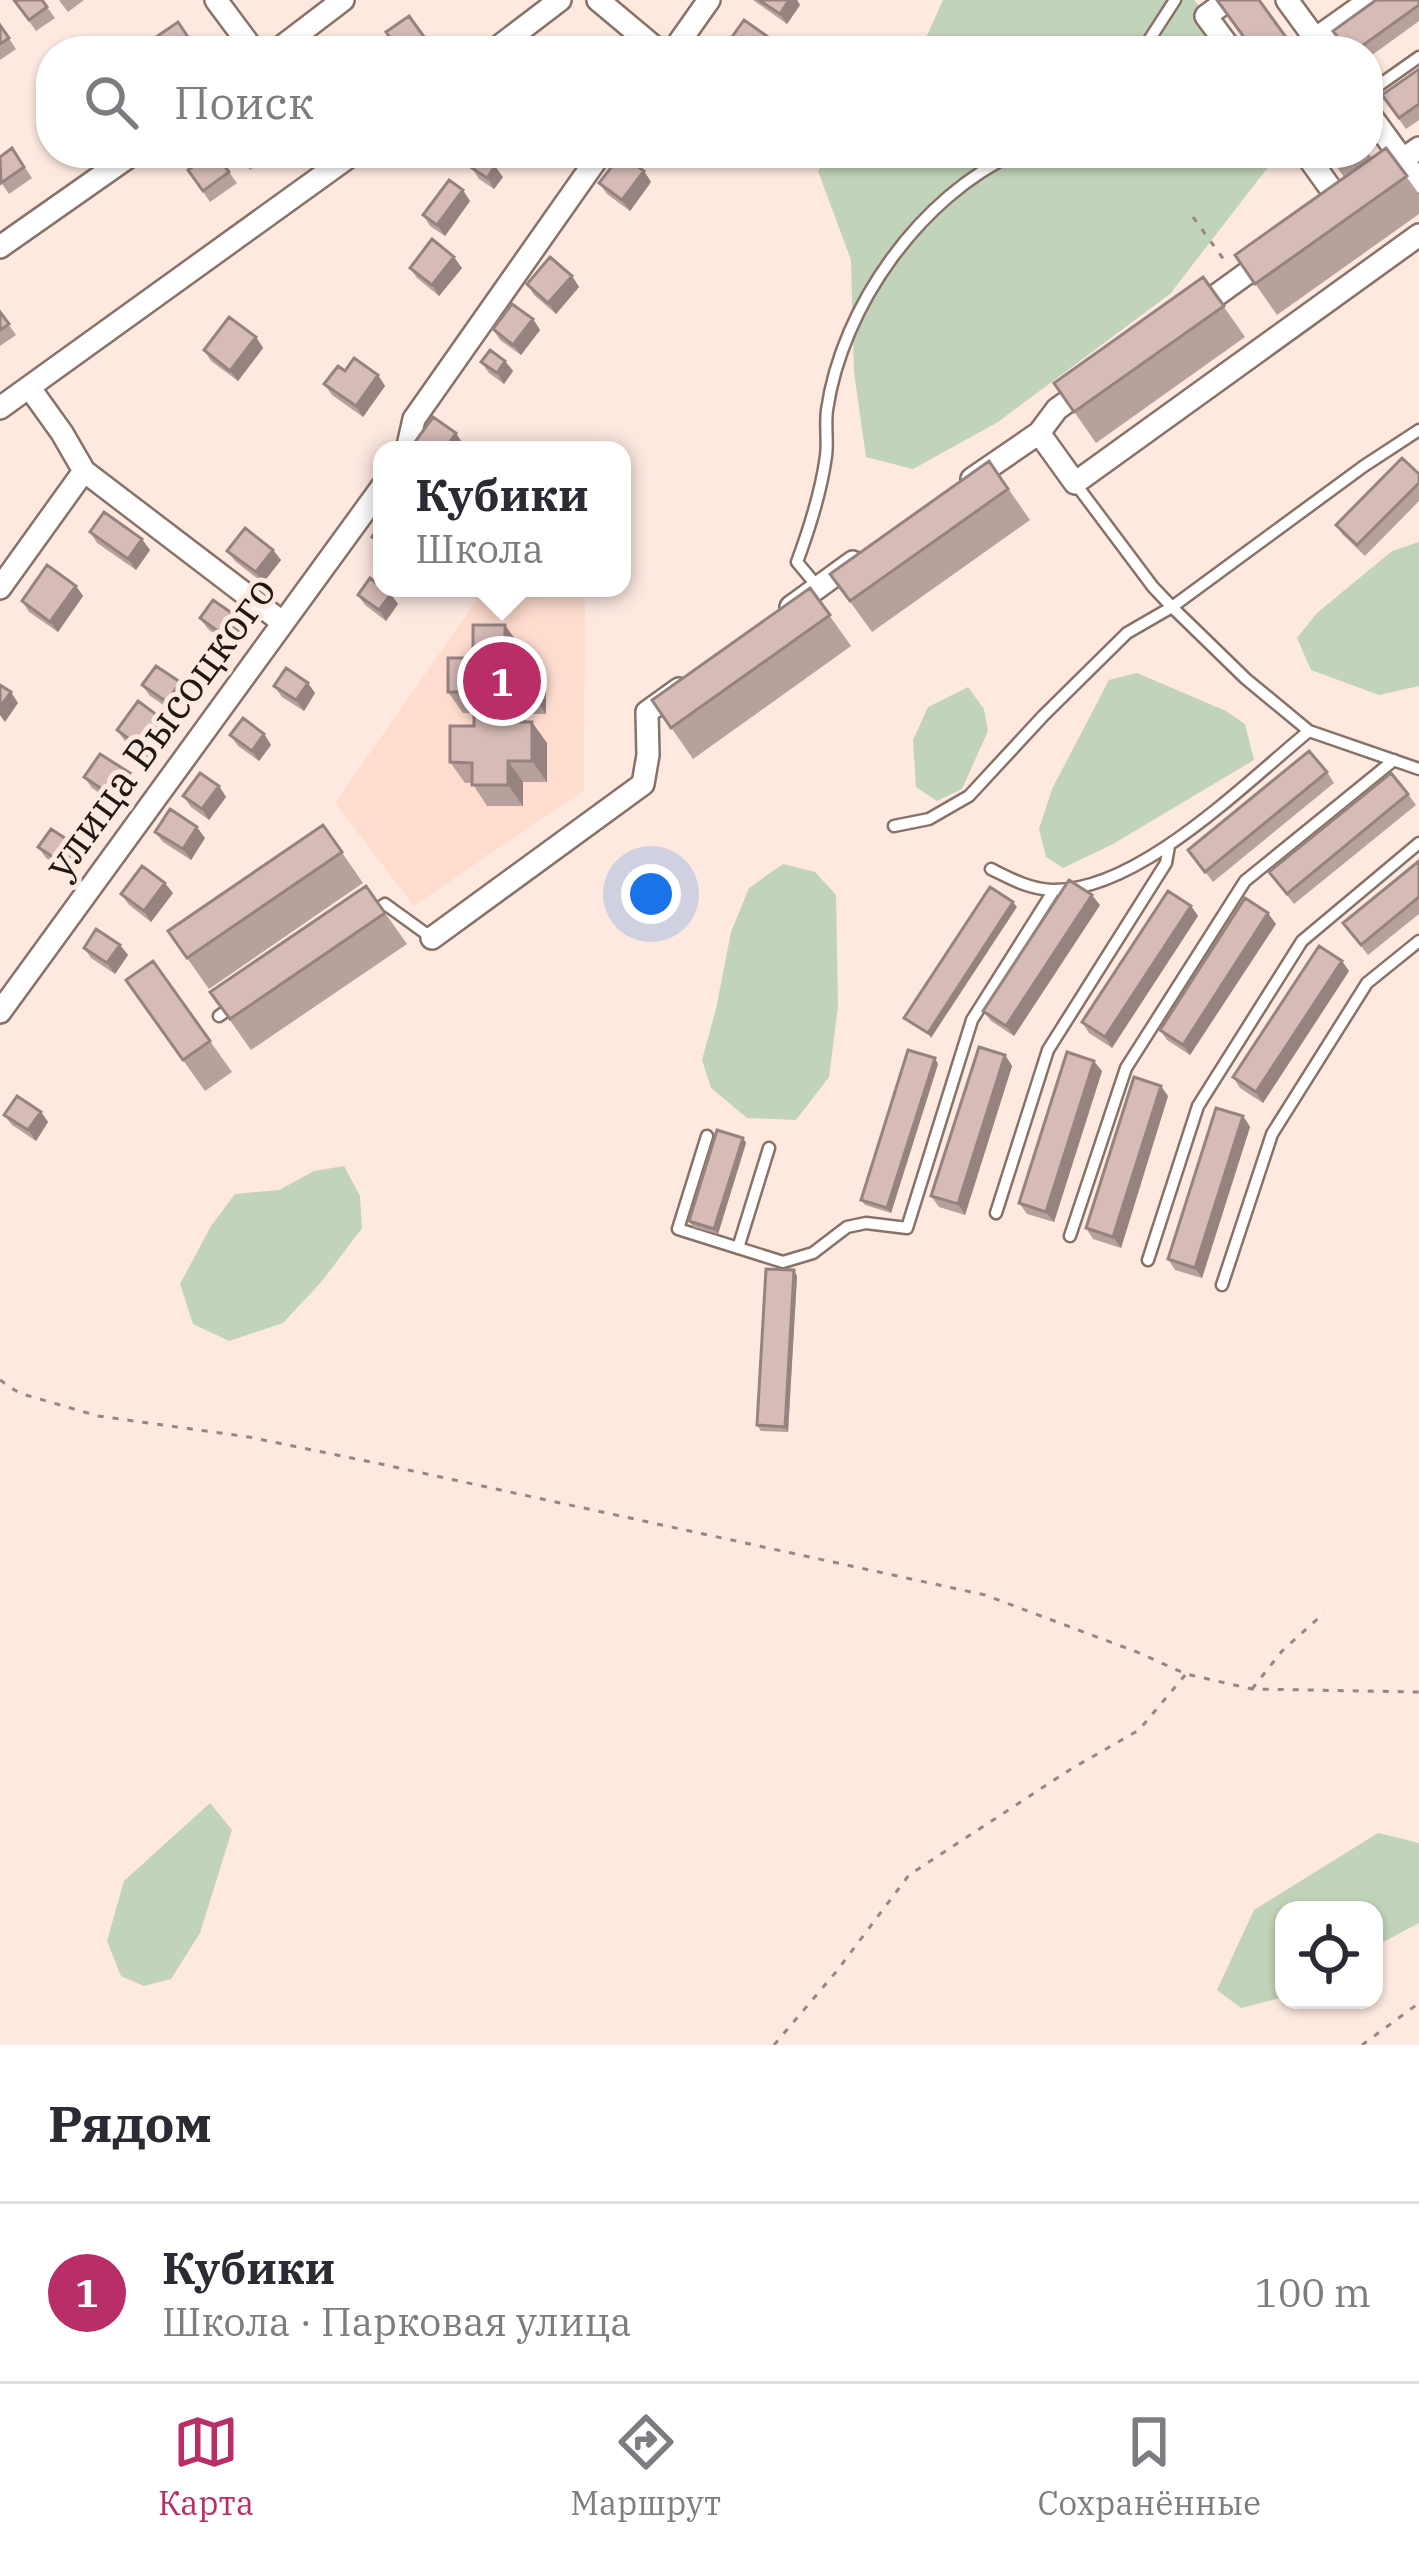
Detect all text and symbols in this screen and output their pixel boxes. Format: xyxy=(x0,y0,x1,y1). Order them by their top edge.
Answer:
search box xyxy=(36,36,1383,168)
icon: search xyxy=(78,69,144,135)
text: Поиск xyxy=(174,73,314,131)
popup xyxy=(373,441,631,597)
text: Кубики xyxy=(415,465,589,523)
text: Школа xyxy=(415,523,544,574)
street label: улица Высоцкого xyxy=(31,565,287,889)
pin: 1 xyxy=(463,636,541,726)
your location xyxy=(621,864,681,924)
map controls xyxy=(1275,1901,1383,2009)
button: locate xyxy=(1275,1901,1383,2009)
text: Рядом xyxy=(48,2090,212,2156)
text: Кубики xyxy=(162,2238,335,2296)
text: 1 xyxy=(75,2267,99,2318)
text: 100 m xyxy=(1255,2267,1371,2318)
text: Школа · Парковая улица xyxy=(162,2296,632,2347)
tab: Карта xyxy=(158,2409,254,2524)
tab: Маршрут xyxy=(570,2409,721,2524)
tab: Сохранённые xyxy=(1037,2409,1261,2524)

